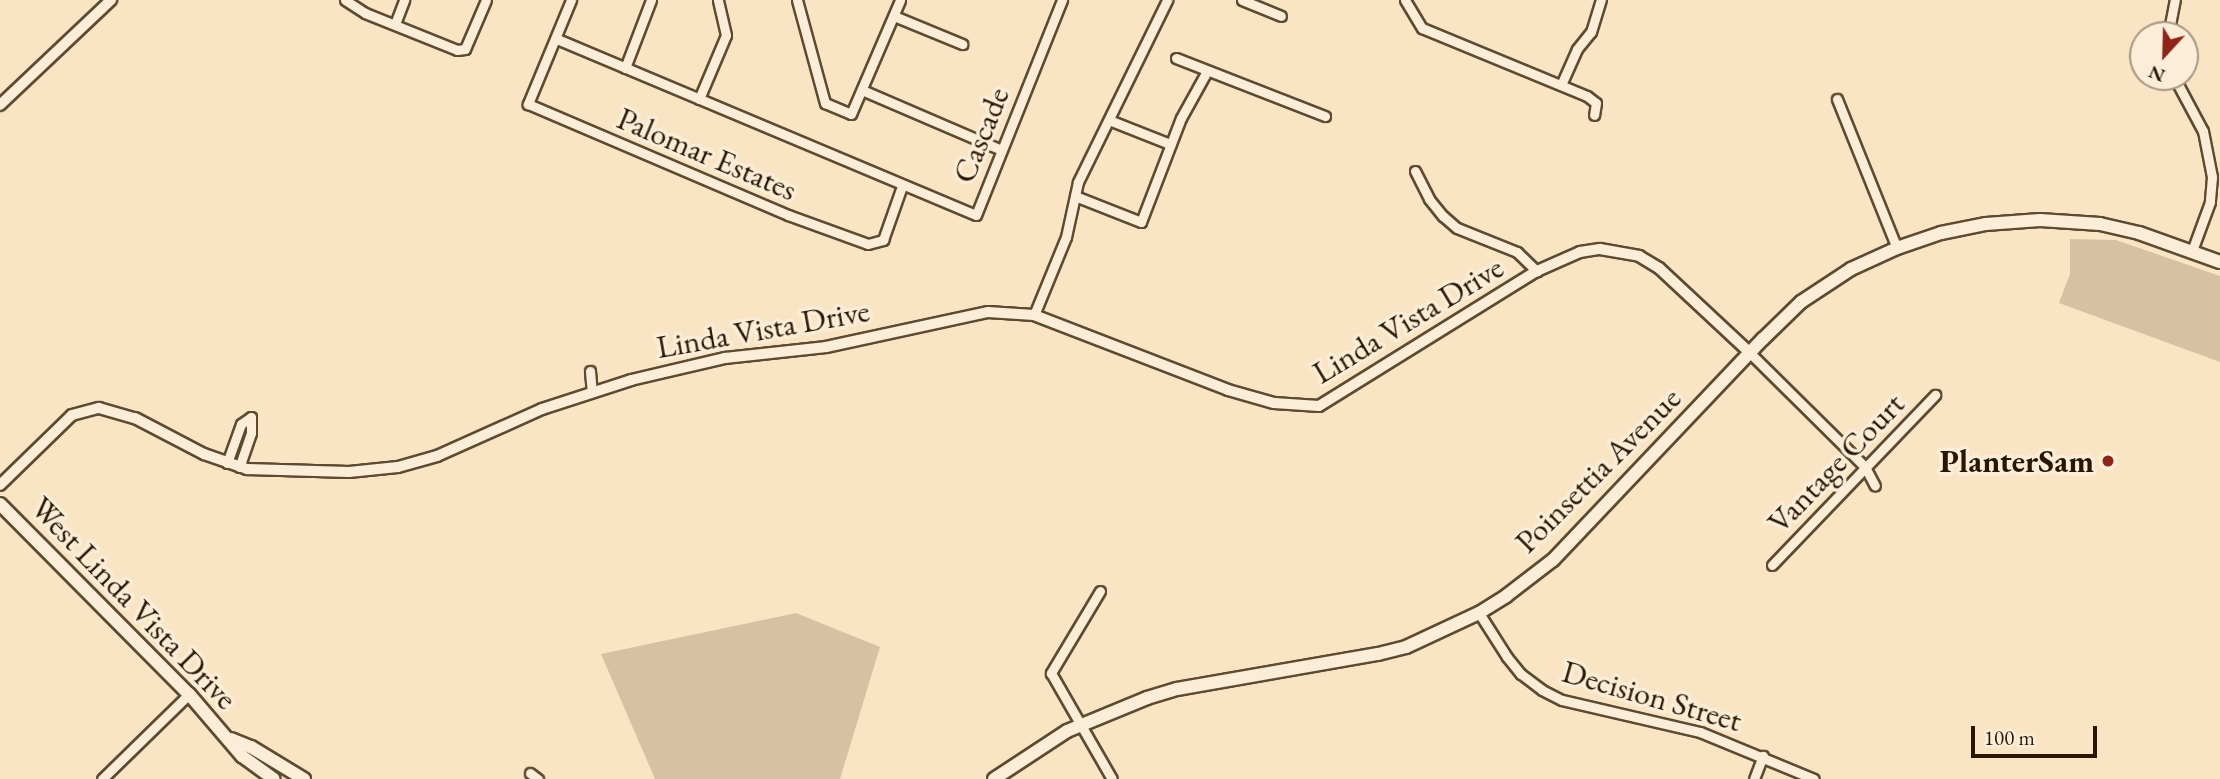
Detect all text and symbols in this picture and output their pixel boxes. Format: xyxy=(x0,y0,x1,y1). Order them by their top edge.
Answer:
north arrow xyxy=(2129,21,2199,91)
text: N xyxy=(2145,60,2169,89)
street label: Cascade xyxy=(945,82,1017,188)
street label: Palomar Estates xyxy=(612,99,802,209)
street label: Linda Vista Drive xyxy=(1306,248,1510,392)
street label: Linda Vista Drive xyxy=(654,291,872,367)
street label: Poinsettia Avenue xyxy=(1507,379,1689,561)
street label: Vantage Court xyxy=(1760,385,1912,541)
place label: PlanterSam xyxy=(1940,442,2094,480)
marker: PlanterSam xyxy=(2100,453,2116,469)
street label: West Linda Vista Drive xyxy=(23,489,245,717)
street label: Decision Street xyxy=(1558,652,1746,740)
scale bar xyxy=(1975,712,2101,756)
text: 100 m xyxy=(1984,724,2035,751)

